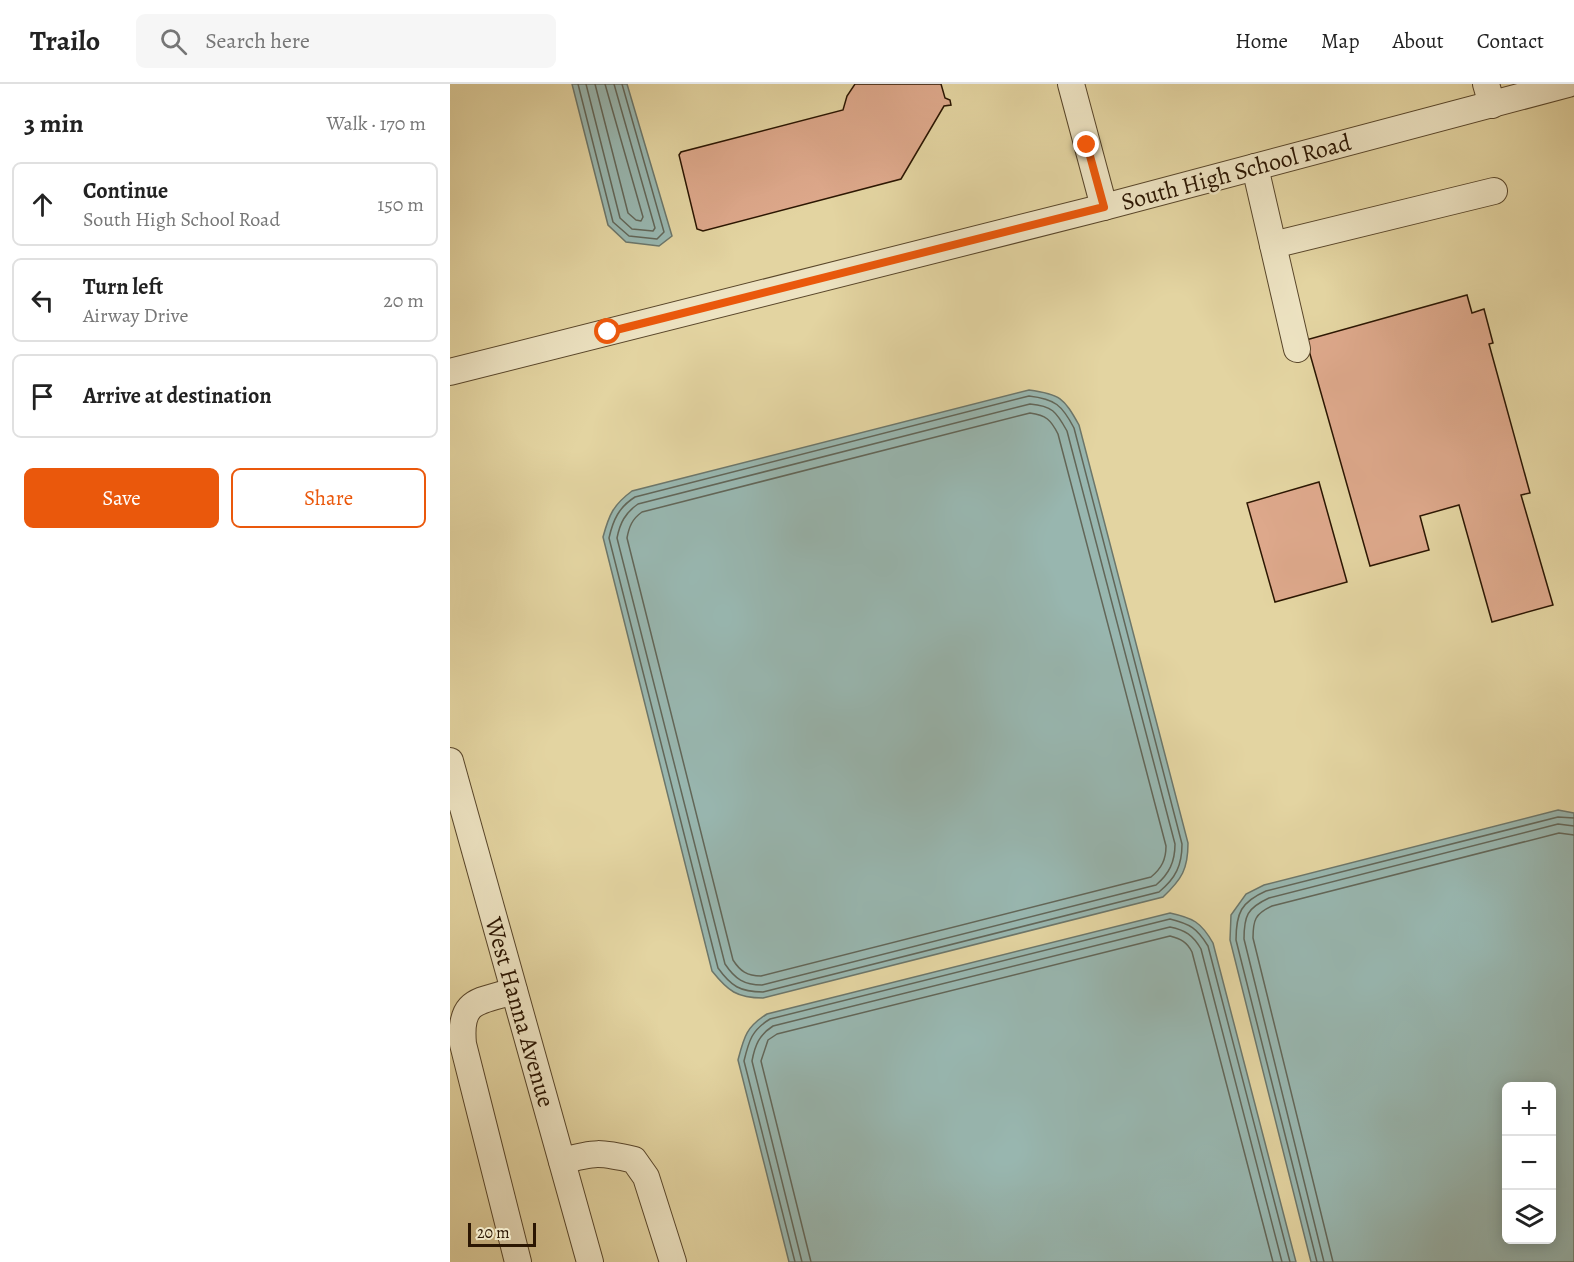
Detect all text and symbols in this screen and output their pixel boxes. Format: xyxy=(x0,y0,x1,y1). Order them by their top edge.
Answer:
search box xyxy=(136,14,556,68)
text: Trailo xyxy=(30,22,100,60)
icon: search xyxy=(157,25,190,58)
text: Search here xyxy=(205,26,310,56)
text: Home xyxy=(1235,27,1288,55)
text: Map xyxy=(1321,27,1359,55)
text: About xyxy=(1392,27,1444,55)
text: Contact xyxy=(1477,27,1544,55)
text: 3 min xyxy=(24,106,84,141)
text: Walk · 170 m xyxy=(326,110,426,137)
street label: South High School Road xyxy=(1118,126,1355,218)
route end xyxy=(1073,131,1099,157)
text: Continue xyxy=(83,176,168,206)
icon: ahead xyxy=(26,188,59,221)
text: 150 m xyxy=(377,191,424,218)
text: South High School Road xyxy=(83,206,280,233)
text: Turn left xyxy=(83,272,163,302)
icon: left xyxy=(26,284,59,317)
text: 20 m xyxy=(383,287,424,314)
text: Airway Drive xyxy=(83,302,188,329)
route start xyxy=(594,318,620,344)
icon: arrive xyxy=(26,380,59,413)
text: Arrive at destination xyxy=(83,381,272,411)
button: Save xyxy=(24,468,219,528)
button: Share xyxy=(231,468,426,528)
street label: West Hanna Avenue xyxy=(477,912,562,1111)
map controls xyxy=(1502,1082,1556,1244)
button: + xyxy=(1502,1082,1556,1136)
button: − xyxy=(1502,1136,1556,1190)
button: layers xyxy=(1502,1190,1556,1244)
scale bar xyxy=(468,1220,536,1248)
text: 20 m xyxy=(477,1222,510,1244)

